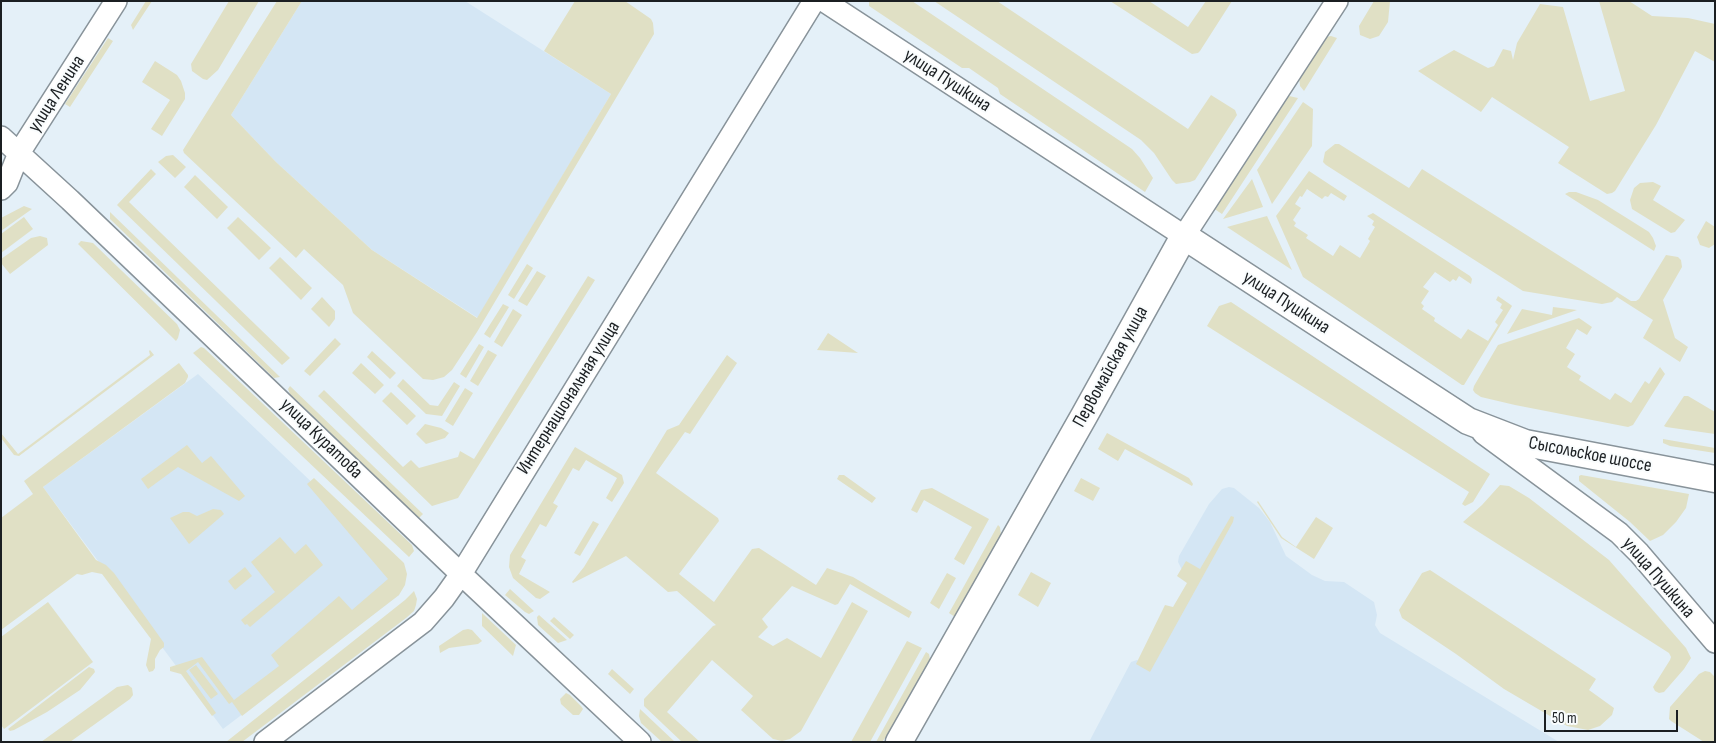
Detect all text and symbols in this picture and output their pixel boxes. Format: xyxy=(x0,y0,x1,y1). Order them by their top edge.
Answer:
street label: улица Пушкина xyxy=(899,44,995,118)
street label: улица Ленина xyxy=(24,51,90,137)
street label: улица Пушкина xyxy=(1238,266,1334,340)
street label: Первомайская улица xyxy=(1068,302,1154,432)
street label: Интернациональная улица xyxy=(513,317,625,479)
street label: улица Куратова xyxy=(275,394,367,484)
street label: Сысольское шоссе xyxy=(1527,432,1653,478)
street label: улица Пушкина xyxy=(1617,533,1699,623)
scale bar xyxy=(1546,700,1680,732)
text: 50 m xyxy=(1552,709,1577,728)

